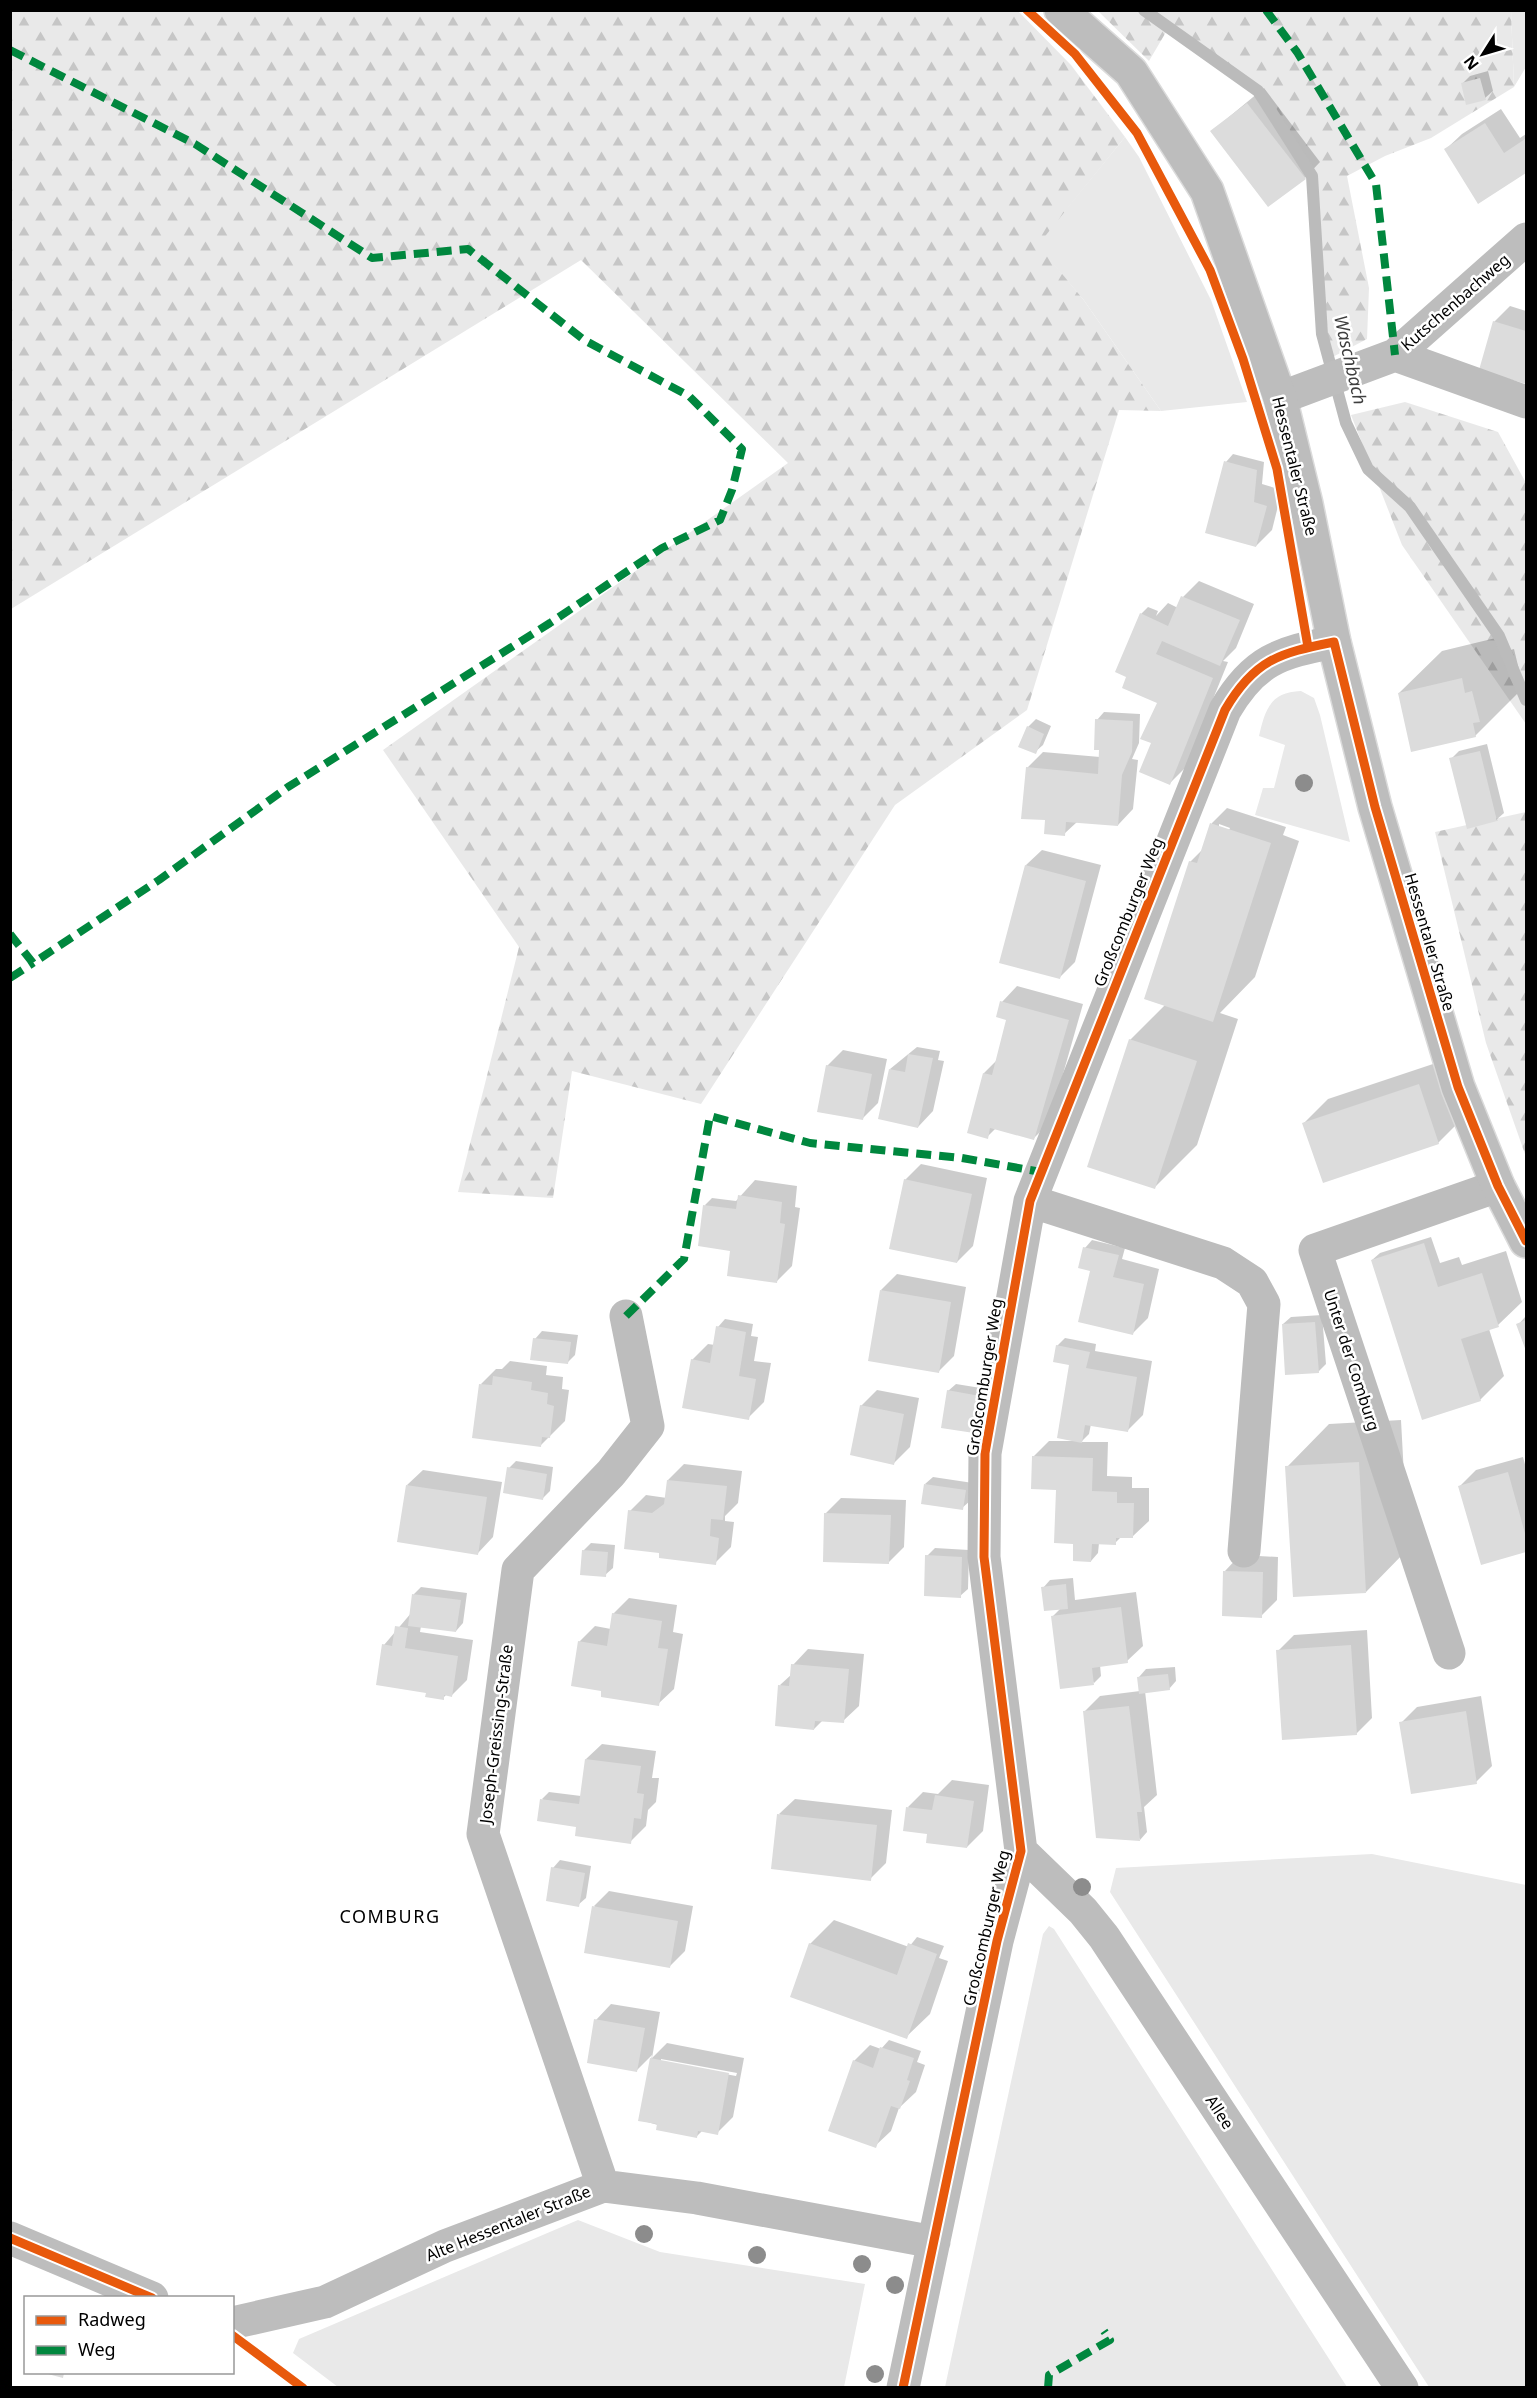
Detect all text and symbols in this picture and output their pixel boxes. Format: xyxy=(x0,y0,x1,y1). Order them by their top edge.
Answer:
north arrow xyxy=(1453,24,1513,84)
text: N xyxy=(1458,51,1484,75)
street label: Kutschenbachweg xyxy=(1396,249,1514,355)
water label: Waschbach xyxy=(1329,313,1373,407)
street label: Hessentaler Straße xyxy=(1267,394,1323,538)
street label: Großcomburger Weg xyxy=(1088,834,1168,990)
street label: Hessentaler Straße xyxy=(1400,870,1460,1014)
street label: Unter der Comburg xyxy=(1319,1286,1385,1434)
street label: Großcomburger Weg xyxy=(961,1297,1007,1457)
street label: Joseph-Greissing-Straße xyxy=(474,1643,518,1827)
street label: Großcomburger Weg xyxy=(957,1848,1015,2008)
district label: COMBURG xyxy=(339,1904,441,1928)
street label: Allee xyxy=(1201,2091,1239,2133)
street label: Alte Hessentaler Straße xyxy=(422,2180,594,2266)
legend xyxy=(24,2296,234,2374)
text: Radweg xyxy=(78,2307,146,2331)
text: Weg xyxy=(78,2337,116,2361)

